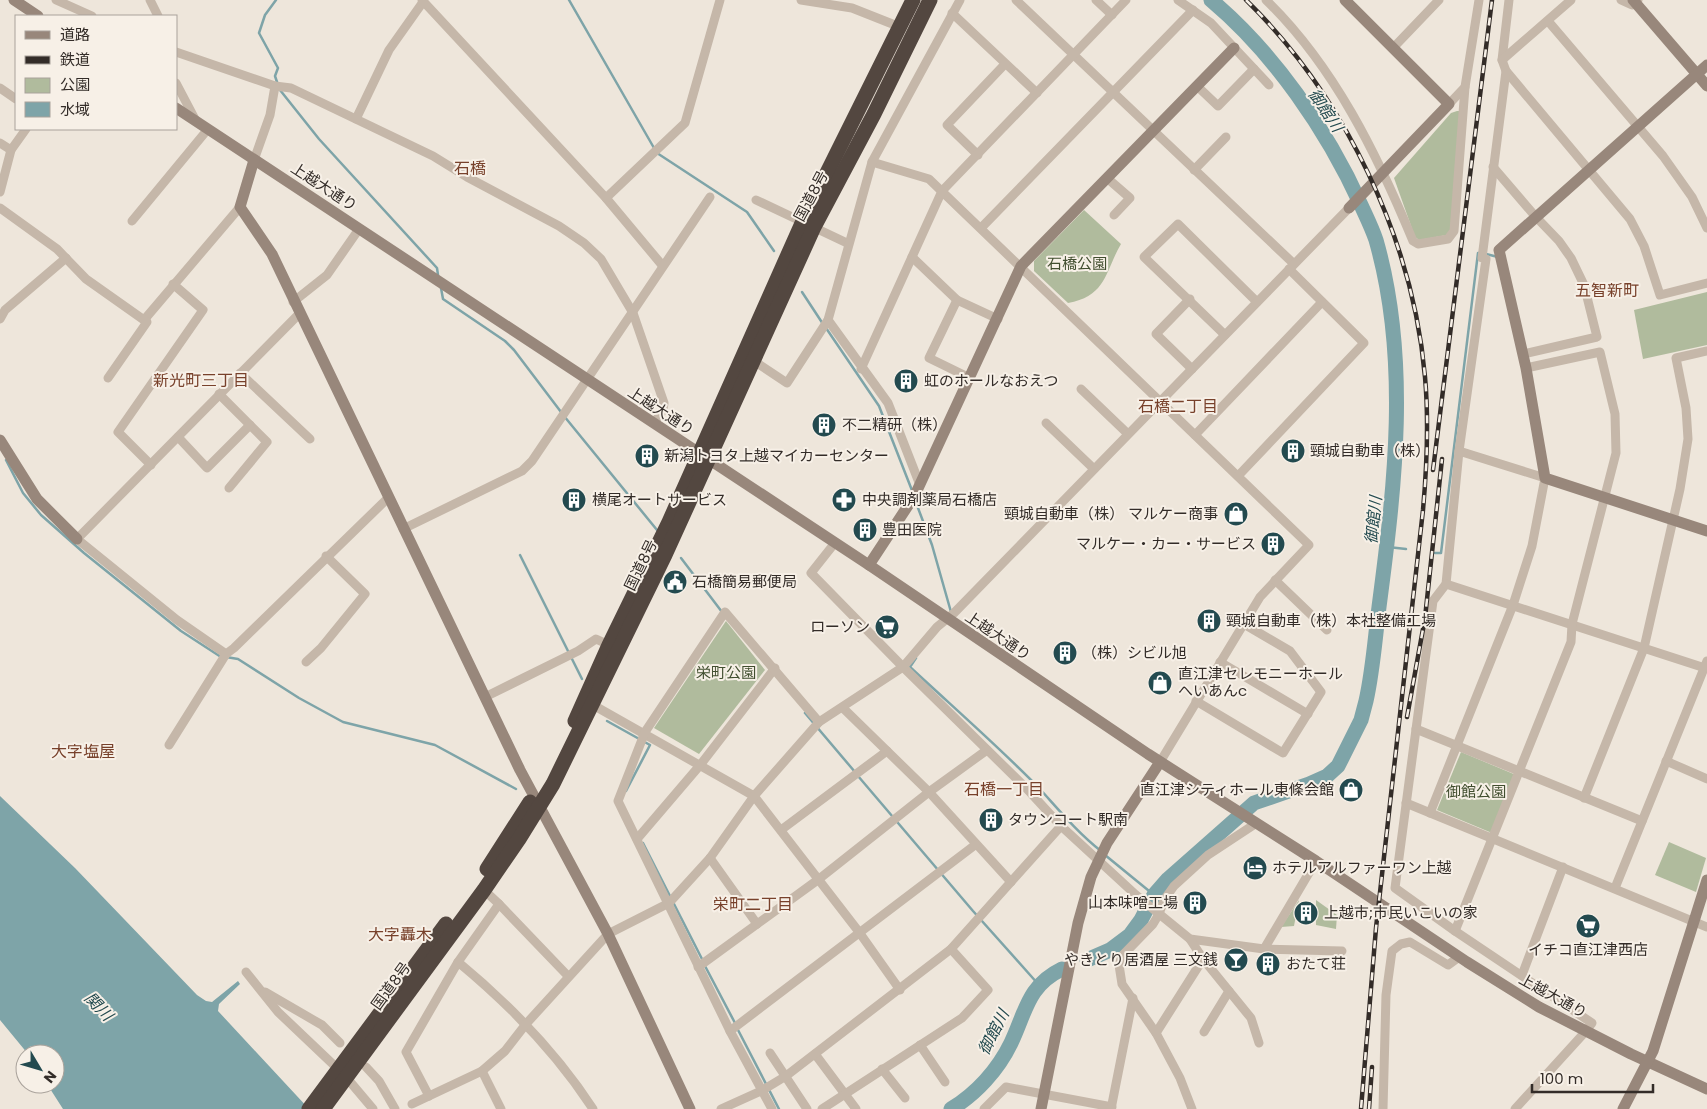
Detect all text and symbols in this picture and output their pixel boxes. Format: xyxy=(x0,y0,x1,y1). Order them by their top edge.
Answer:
legend xyxy=(15,15,178,130)
text: 道路 xyxy=(60,24,90,45)
text: 鉄道 xyxy=(60,49,90,70)
text: 公園 xyxy=(60,74,90,95)
water label: 御館川 xyxy=(1303,84,1350,138)
text: 水域 xyxy=(60,99,90,120)
street label: 上越大通り xyxy=(287,157,361,216)
district label: 石橋 xyxy=(454,157,486,180)
street label: 国道8号 xyxy=(789,167,833,225)
park label: 石橋公園 xyxy=(1047,253,1107,274)
district label: 五智新町 xyxy=(1575,279,1639,302)
building icon: 虹のホールなおえつ xyxy=(893,368,919,394)
district label: 新光町三丁目 xyxy=(153,369,249,392)
place label: 虹のホールなおえつ xyxy=(924,370,1059,391)
street label: 上越大通り xyxy=(624,381,698,440)
district label: 石橋二丁目 xyxy=(1138,395,1218,418)
building icon: 不二精研（株） xyxy=(811,412,837,438)
place label: 不二精研（株） xyxy=(842,414,947,435)
building icon: 頸城自動車（株） xyxy=(1280,438,1306,464)
place label: 頸城自動車（株） xyxy=(1310,440,1430,461)
building icon: 新潟トヨタ上越マイカーセンター xyxy=(634,443,660,469)
place label: 新潟トヨタ上越マイカーセンター xyxy=(664,445,889,466)
building icon: 横尾オートサービス xyxy=(561,487,587,513)
pharmacy icon: 中央調剤薬局石橋店 xyxy=(831,487,857,513)
place label: 横尾オートサービス xyxy=(592,489,727,510)
place label: 中央調剤薬局石橋店 xyxy=(862,489,997,510)
water label: 御館川 xyxy=(1360,493,1388,545)
shop icon: 頸城自動車（株） マルケー商事 xyxy=(1223,501,1249,527)
place label: 頸城自動車（株） マルケー商事 xyxy=(1004,503,1218,524)
building icon: 豊田医院 xyxy=(852,517,878,543)
place label: 豊田医院 xyxy=(882,519,942,540)
building icon: マルケー・カー・サービス xyxy=(1260,531,1286,557)
place label: マルケー・カー・サービス xyxy=(1076,533,1256,554)
street label: 国道8号 xyxy=(619,536,662,594)
public building icon: 石橋簡易郵便局 xyxy=(662,569,688,595)
place label: 石橋簡易郵便局 xyxy=(692,571,797,592)
street label: 上越大通り xyxy=(961,606,1035,665)
building icon: 頸城自動車（株）本社整備工場 xyxy=(1196,608,1222,634)
place label: 頸城自動車（株）本社整備工場 xyxy=(1226,610,1436,631)
supermarket icon: ローソン xyxy=(874,614,900,640)
place label: ローソン xyxy=(810,616,870,637)
building icon: （株）シビル旭 xyxy=(1052,640,1078,666)
place label: （株）シビル旭 xyxy=(1082,642,1187,663)
park label: 栄町公園 xyxy=(696,662,756,683)
place label: 直江津セレモニーホール へいあんc xyxy=(1178,663,1343,701)
shop icon: 直江津セレモニーホール へいあんc xyxy=(1147,670,1173,696)
district label: 大字塩屋 xyxy=(51,740,115,763)
shop icon: 直江津シティホール東條会館 xyxy=(1338,777,1364,803)
district label: 石橋一丁目 xyxy=(964,778,1044,801)
place label: 直江津シティホール東條会館 xyxy=(1140,779,1334,800)
park label: 御館公園 xyxy=(1446,781,1506,802)
building icon: タウンコート駅南 xyxy=(978,807,1004,833)
place label: タウンコート駅南 xyxy=(1008,809,1128,830)
hotel icon: ホテルアルファーワン上越 xyxy=(1242,855,1268,881)
place label: ホテルアルファーワン上越 xyxy=(1272,857,1452,878)
building icon: 山本味噌工場 xyxy=(1182,890,1208,916)
place label: 山本味噌工場 xyxy=(1088,892,1178,913)
district label: 栄町二丁目 xyxy=(713,893,793,916)
building icon: 上越市;市民いこいの家 xyxy=(1293,900,1319,926)
place label: 上越市;市民いこいの家 xyxy=(1324,902,1478,923)
supermarket icon: イチコ直江津西店 xyxy=(1575,913,1601,939)
district label: 大字轟木 xyxy=(368,923,432,946)
place label: イチコ直江津西店 xyxy=(1528,939,1648,960)
bar icon: やきとり居酒屋 三文銭 xyxy=(1223,947,1249,973)
place label: やきとり居酒屋 三文銭 xyxy=(1064,949,1218,970)
building icon: おたて荘 xyxy=(1255,951,1281,977)
place label: おたて荘 xyxy=(1286,953,1346,974)
street label: 国道8号 xyxy=(366,958,415,1014)
street label: 上越大通り xyxy=(1515,968,1591,1023)
water label: 関川 xyxy=(79,987,119,1027)
water label: 御館川 xyxy=(972,1004,1015,1059)
north arrow xyxy=(15,1044,65,1094)
scale bar xyxy=(1532,1062,1653,1094)
text: N xyxy=(39,1067,61,1087)
text: 100 m xyxy=(1540,1068,1583,1089)

